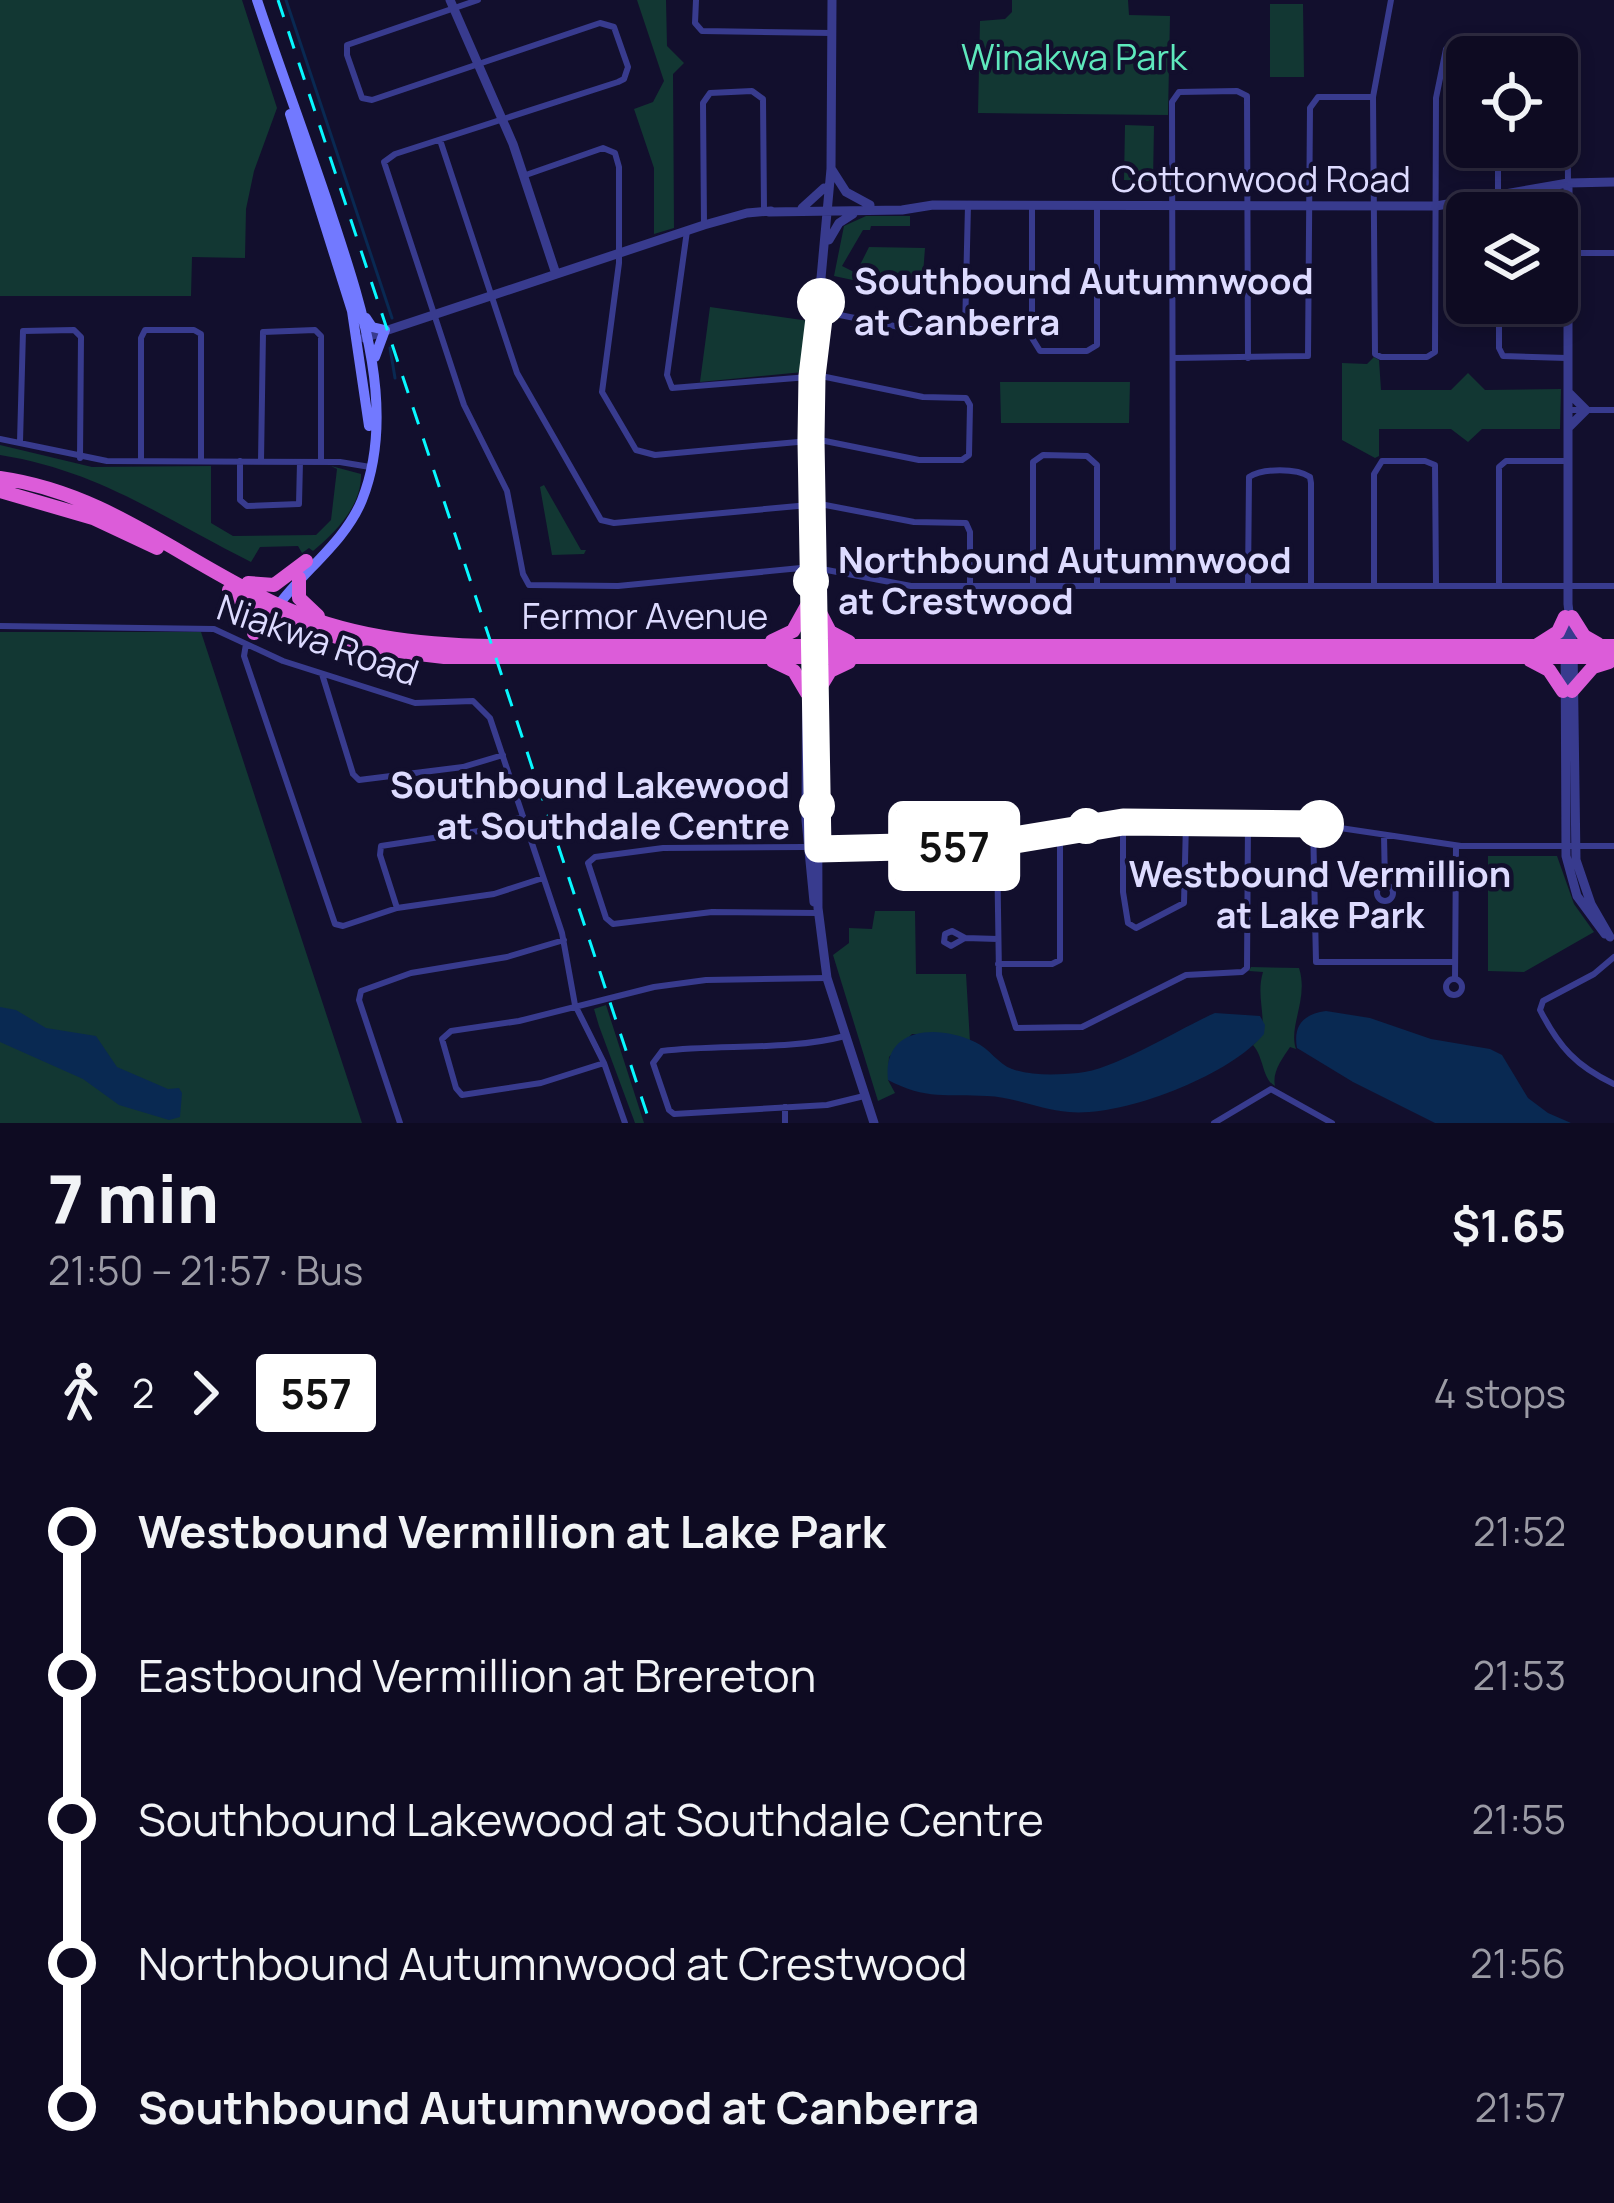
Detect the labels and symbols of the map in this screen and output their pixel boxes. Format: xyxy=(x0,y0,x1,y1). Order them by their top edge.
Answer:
park label: Winakwa Park xyxy=(961,32,1188,81)
street label: Cottonwood Road xyxy=(1111,154,1411,203)
place label: Southbound Autumnwood at Canberra xyxy=(854,256,1314,346)
marker: Southbound Autumnwood at Canberra xyxy=(799,280,843,324)
place label: Northbound Autumnwood at Crestwood xyxy=(838,535,1292,625)
marker: Northbound Autumnwood at Crestwood xyxy=(795,565,827,597)
street label: Niakwa Road xyxy=(211,582,425,697)
street label: Fermor Avenue xyxy=(522,591,768,640)
place label: Southbound Lakewood at Southdale Centre xyxy=(390,760,790,850)
marker: Southbound Lakewood at Southdale Centre xyxy=(801,790,833,822)
marker: Westbound Vermillion at Lake Park xyxy=(1298,802,1342,846)
line badge: 557 xyxy=(885,807,1023,885)
unlabelled marker xyxy=(1070,810,1102,842)
place label: Westbound Vermillion at Lake Park xyxy=(1129,849,1511,939)

